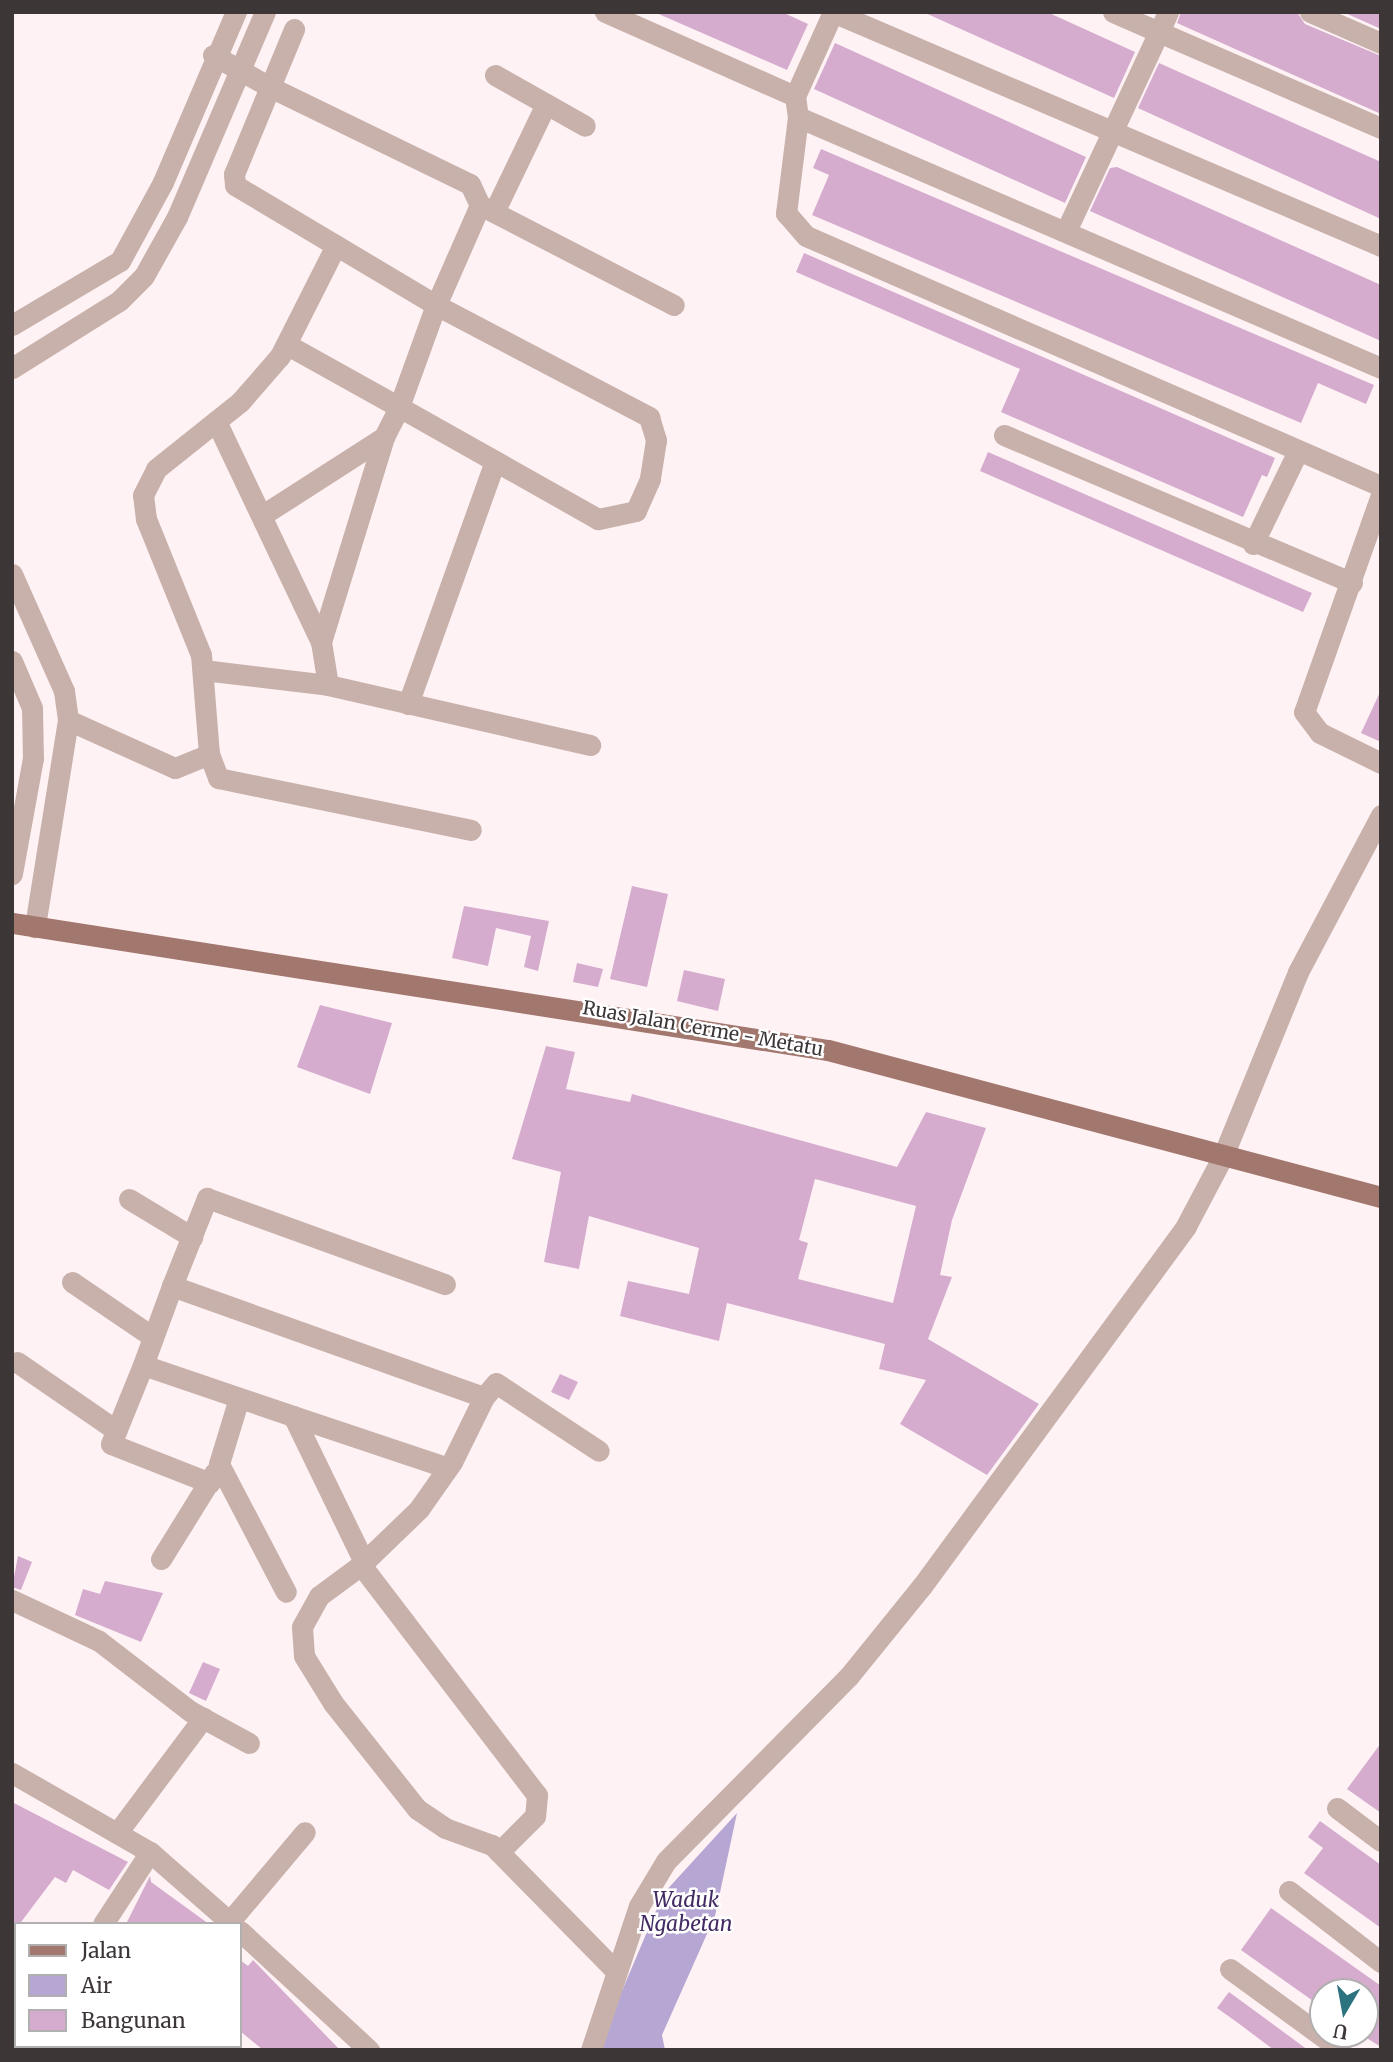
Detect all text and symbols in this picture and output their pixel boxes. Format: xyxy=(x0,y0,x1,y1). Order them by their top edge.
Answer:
street label: Ruas Jalan Cerme - Metatu xyxy=(581,997,825,1061)
water label: Waduk Ngabetan xyxy=(639,1887,733,1937)
legend xyxy=(14,1922,242,2048)
text: Jalan xyxy=(81,1937,131,1964)
text: Air xyxy=(81,1972,112,1999)
north arrow xyxy=(1309,1978,1379,2048)
text: Bangunan xyxy=(81,2007,186,2034)
text: U xyxy=(1332,2019,1350,2045)

